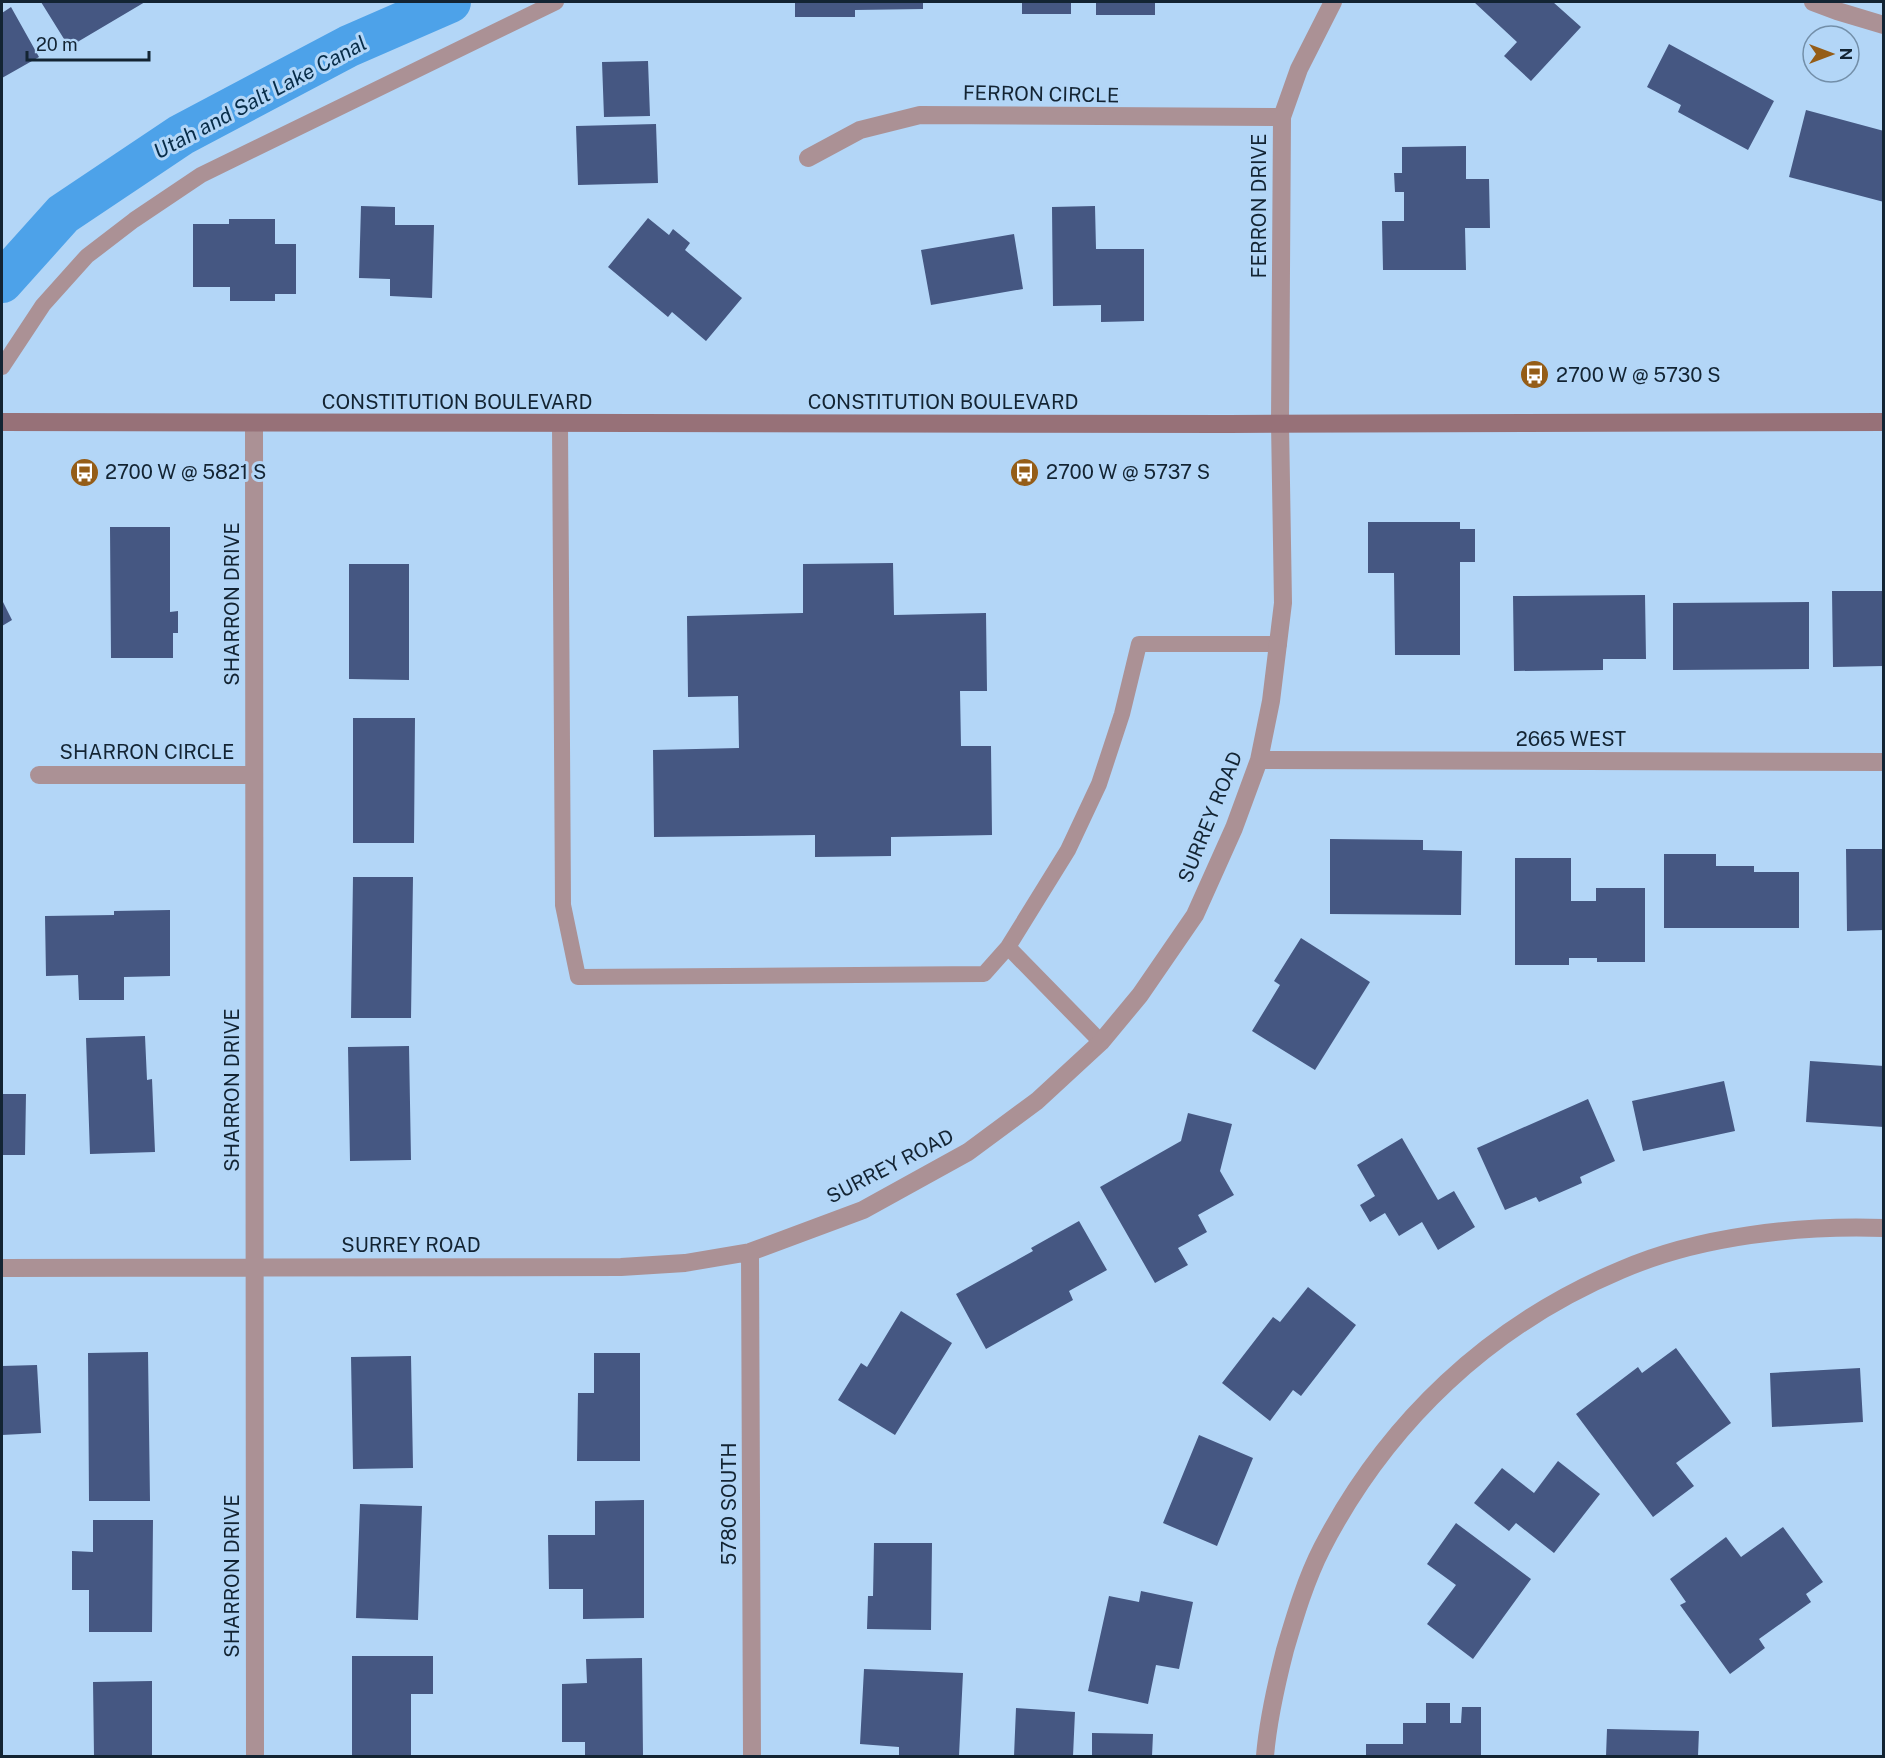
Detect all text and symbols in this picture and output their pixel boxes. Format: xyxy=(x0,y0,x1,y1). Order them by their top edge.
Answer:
scale bar xyxy=(27,24,148,62)
north arrow xyxy=(1801,24,1861,84)
water label: Utah and Salt Lake Canal xyxy=(149,30,371,164)
text: 20 m xyxy=(36,34,78,55)
text: N xyxy=(1836,48,1855,60)
street label: FERRON CIRCLE xyxy=(963,81,1119,107)
street label: FERRON DRIVE xyxy=(1247,134,1271,278)
bus stop icon: 2700 W @ 5730 S xyxy=(1519,359,1551,391)
place label: 2700 W @ 5730 S xyxy=(1556,363,1721,387)
street label: CONSTITUTION BOULEVARD xyxy=(322,390,592,414)
street label: CONSTITUTION BOULEVARD xyxy=(808,390,1078,414)
bus stop icon: 2700 W @ 5821 S xyxy=(68,456,100,488)
bus stop icon: 2700 W @ 5737 S xyxy=(1009,456,1041,488)
place label: 2700 W @ 5821 S xyxy=(105,460,266,484)
place label: 2700 W @ 5737 S xyxy=(1046,460,1210,484)
street label: SHARRON DRIVE xyxy=(220,522,244,686)
street label: 2665 WEST xyxy=(1516,727,1626,751)
street label: SHARRON CIRCLE xyxy=(60,740,234,764)
street label: SURREY ROAD xyxy=(1173,748,1247,886)
street label: SHARRON DRIVE xyxy=(220,1008,244,1172)
street label: SURREY ROAD xyxy=(822,1124,958,1208)
street label: SURREY ROAD xyxy=(341,1233,481,1257)
street label: 5780 SOUTH xyxy=(717,1442,741,1566)
street label: SHARRON DRIVE xyxy=(220,1494,244,1658)

